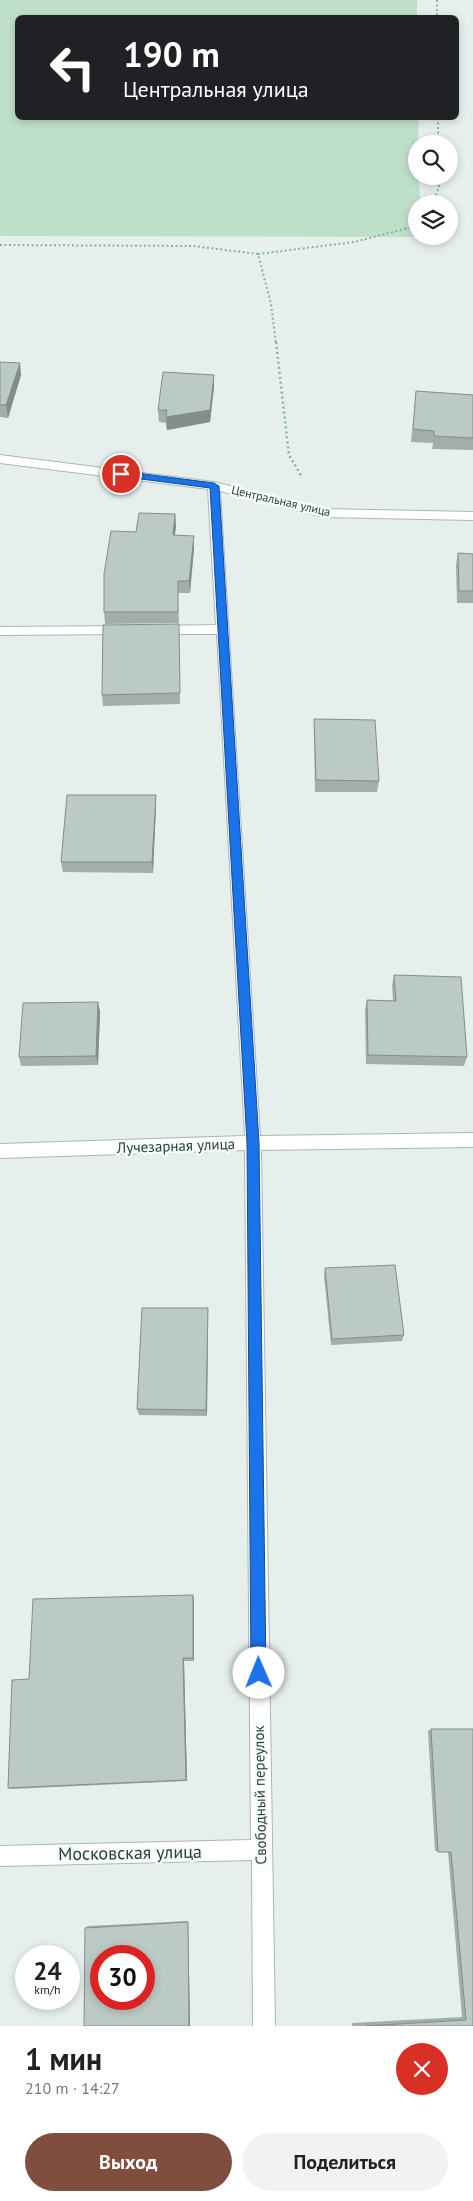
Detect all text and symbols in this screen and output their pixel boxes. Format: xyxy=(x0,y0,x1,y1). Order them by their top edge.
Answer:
text: 190 m xyxy=(123,31,220,77)
icon: left xyxy=(40,35,105,100)
text: Центральная улица xyxy=(123,75,309,103)
map controls xyxy=(408,135,458,245)
button: search xyxy=(408,135,458,185)
button: layers xyxy=(408,195,458,245)
pin xyxy=(100,453,142,495)
icon: arrive xyxy=(107,460,135,488)
street label: Центральная улица xyxy=(230,482,332,519)
street label: Лучезарная улица xyxy=(116,1134,235,1157)
position arrow xyxy=(232,1646,284,1698)
street label: Свободный переулок xyxy=(249,1725,270,1865)
street label: Московская улица xyxy=(58,1840,202,1865)
speed limit sign: 30 xyxy=(90,1945,155,2010)
text: 24 xyxy=(33,1955,62,1987)
text: km/h xyxy=(34,1982,61,1997)
text: 1 мин xyxy=(25,2039,102,2078)
button: close xyxy=(396,2043,448,2095)
text: 210 m · 14:27 xyxy=(25,2078,120,2098)
button: Выход xyxy=(25,2133,232,2191)
button: Поделиться xyxy=(242,2133,448,2191)

